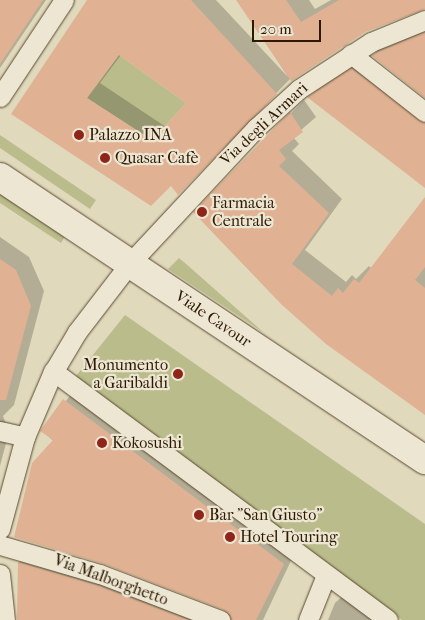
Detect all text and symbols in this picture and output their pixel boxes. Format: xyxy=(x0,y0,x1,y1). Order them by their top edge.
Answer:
scale bar xyxy=(255,10,324,42)
text: 20 m xyxy=(260,20,292,38)
street label: Via degli Armari xyxy=(216,78,312,170)
place label: Palazzo INA xyxy=(89,125,172,145)
marker: Palazzo INA xyxy=(73,129,85,141)
place label: Quasar Cafè xyxy=(115,148,198,168)
marker: Quasar Cafè xyxy=(99,152,111,164)
place label: Farmacia Centrale xyxy=(212,193,275,231)
marker: Farmacia Centrale xyxy=(196,206,208,218)
street label: Viale Cavour xyxy=(171,287,255,351)
place label: Monumento a Garibaldi xyxy=(83,355,168,393)
marker: Monumento a Garibaldi xyxy=(172,368,184,380)
place label: Kokosushi xyxy=(112,433,182,453)
marker: Kokosushi xyxy=(96,437,108,449)
place label: Bar "San Giusto" xyxy=(209,505,323,525)
marker: Bar "San Giusto" xyxy=(193,509,205,521)
place label: Hotel Touring xyxy=(240,527,338,547)
marker: Hotel Touring xyxy=(224,531,236,543)
street label: Via Malborghetto xyxy=(51,550,171,610)

